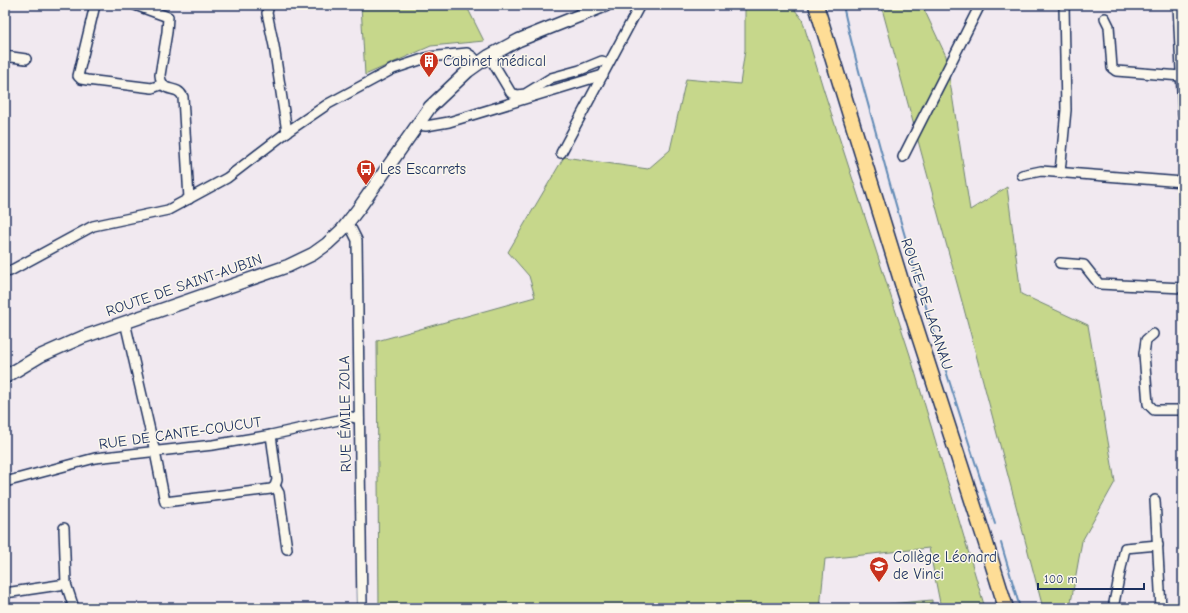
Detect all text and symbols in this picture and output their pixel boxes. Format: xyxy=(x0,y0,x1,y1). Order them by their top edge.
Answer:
building icon: Cabinet médical xyxy=(418,50,440,78)
place label: Cabinet médical xyxy=(443,52,546,70)
bus stop icon: Les Escarrets xyxy=(355,158,377,186)
place label: Les Escarrets xyxy=(380,160,466,178)
street label: ROUTE DE LACANAU xyxy=(897,236,957,372)
street label: ROUTE DE SAINT-AUBIN xyxy=(104,250,264,320)
street label: RUE ÉMILE ZOLA xyxy=(334,355,355,472)
street label: RUE DE CANTE-COUCUT xyxy=(98,413,263,453)
place label: Collège Léonard de Vinci xyxy=(893,548,997,583)
school or university icon: Collège Léonard de Vinci xyxy=(868,555,890,583)
scale bar xyxy=(1038,565,1144,591)
text: 100 m xyxy=(1044,572,1077,586)

